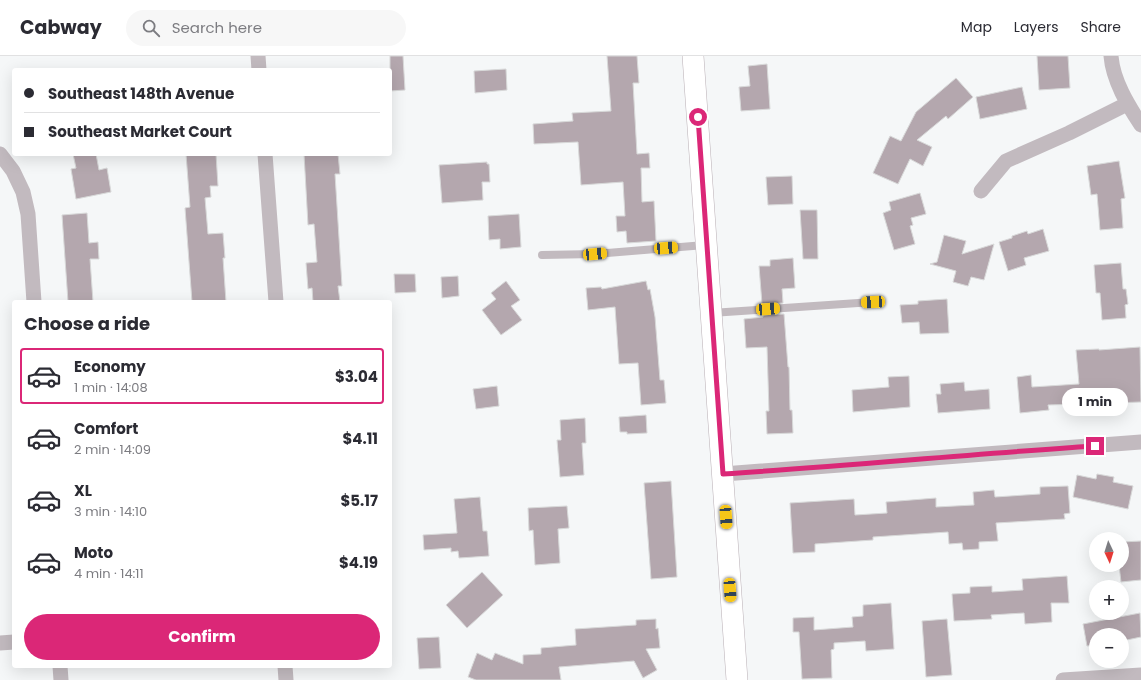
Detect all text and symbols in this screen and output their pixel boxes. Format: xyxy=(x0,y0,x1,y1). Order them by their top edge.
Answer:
search box xyxy=(126,10,406,46)
text: Cabway xyxy=(20,14,102,41)
icon: search xyxy=(140,17,162,39)
text: Search here xyxy=(172,17,262,38)
text: Map xyxy=(961,17,992,37)
text: Layers xyxy=(1014,17,1058,37)
text: Share xyxy=(1080,17,1121,37)
text: Southeast 148th Avenue xyxy=(48,83,234,104)
route start xyxy=(689,108,707,126)
text: Southeast Market Court xyxy=(48,121,232,142)
car xyxy=(654,241,678,255)
car xyxy=(583,247,607,261)
car xyxy=(861,295,885,309)
car xyxy=(756,302,780,316)
text: Choose a ride xyxy=(24,311,150,336)
text: Economy xyxy=(74,356,146,377)
icon: car xyxy=(26,358,62,394)
text: $3.04 xyxy=(335,366,378,387)
text: 1 min · 14:08 xyxy=(74,378,148,397)
callout: 1 min xyxy=(1062,388,1128,416)
text: 1 min xyxy=(1078,392,1112,411)
text: Comfort xyxy=(74,418,138,439)
icon: car xyxy=(26,420,62,456)
text: $4.11 xyxy=(342,428,378,449)
route end xyxy=(1086,437,1104,455)
text: 2 min · 14:09 xyxy=(74,440,151,459)
text: XL xyxy=(74,480,92,501)
icon: car xyxy=(26,482,62,518)
text: $5.17 xyxy=(340,490,378,511)
text: 3 min · 14:10 xyxy=(74,502,147,521)
car xyxy=(719,505,733,529)
north arrow xyxy=(1089,532,1129,572)
map controls xyxy=(1089,532,1129,668)
text: Moto xyxy=(74,542,113,563)
icon: car xyxy=(26,544,62,580)
text: $4.19 xyxy=(339,552,378,573)
text: 4 min · 14:11 xyxy=(74,564,144,583)
car xyxy=(723,578,737,602)
button: + xyxy=(1089,580,1129,620)
button: Confirm xyxy=(24,614,380,660)
button: − xyxy=(1089,628,1129,668)

